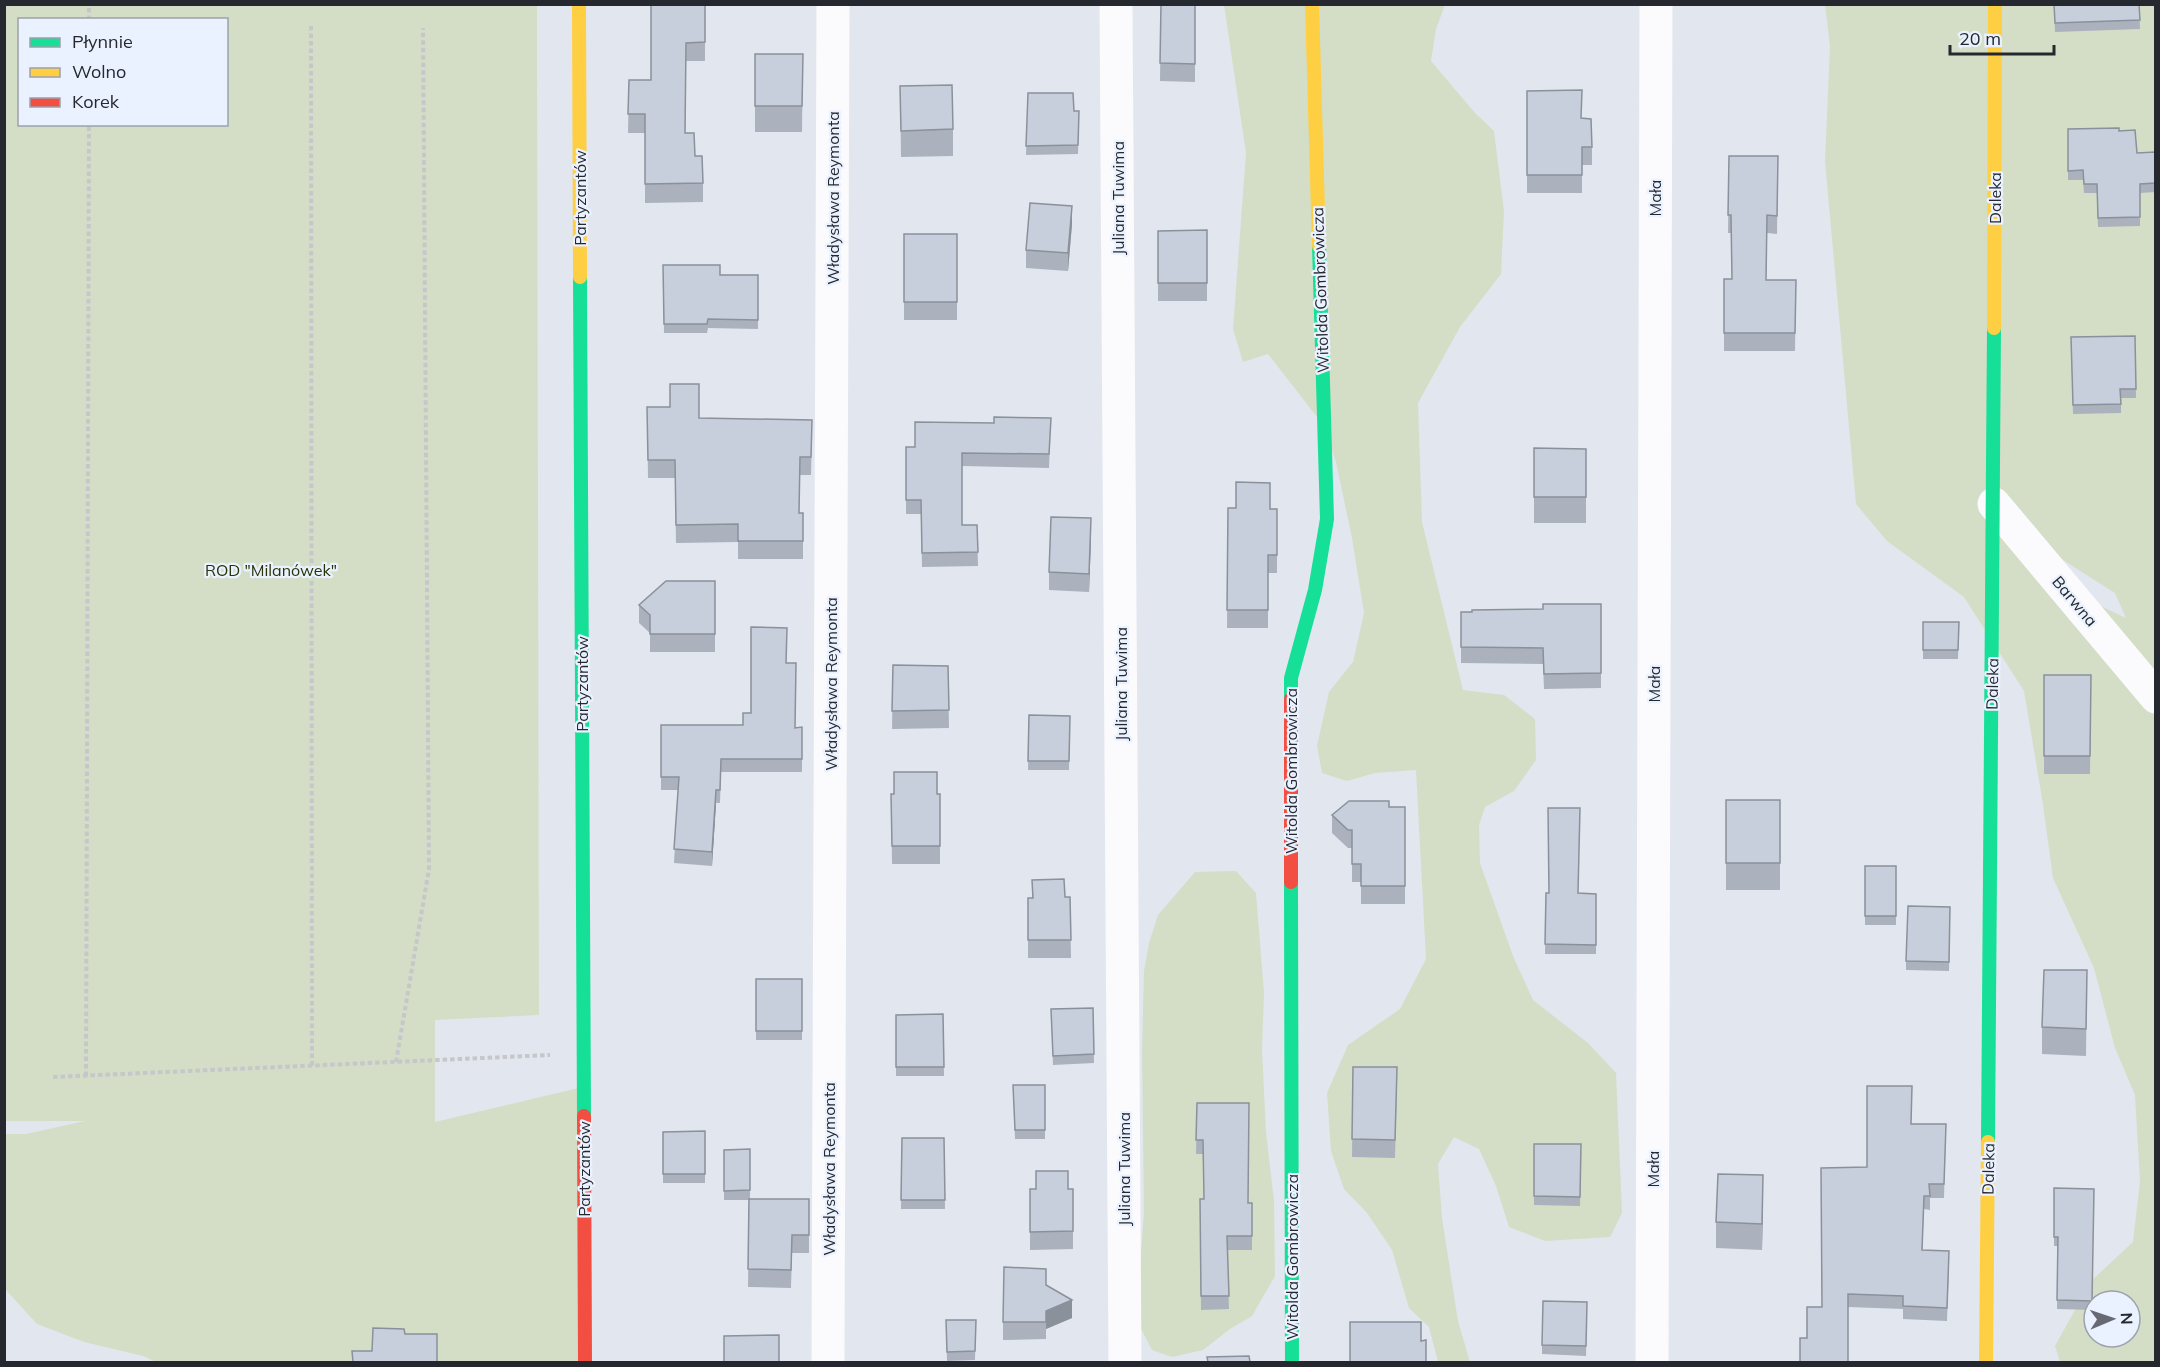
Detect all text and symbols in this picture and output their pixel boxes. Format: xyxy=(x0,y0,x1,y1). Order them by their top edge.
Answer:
legend xyxy=(18,18,228,126)
scale bar xyxy=(1950,18,2054,56)
text: 20 m xyxy=(1959,27,2001,50)
text: Płynnie xyxy=(72,30,133,53)
text: Wolno xyxy=(72,60,126,83)
text: Korek xyxy=(72,90,120,113)
street label: Władysława Reymonta xyxy=(823,111,843,285)
street label: Juliana Tuwima xyxy=(1108,141,1128,255)
street label: Partyzantów xyxy=(570,150,590,246)
street label: Daleka xyxy=(1985,172,2005,224)
street label: Mała xyxy=(1645,180,1665,216)
street label: Witolda Gombrowicza xyxy=(1307,207,1333,373)
park label: ROD "Milanówek" xyxy=(205,560,337,580)
street label: Barwna xyxy=(2048,572,2102,630)
street label: Władysława Reymonta xyxy=(821,597,841,771)
street label: Juliana Tuwima xyxy=(1111,627,1131,741)
street label: Partyzantów xyxy=(572,636,592,732)
street label: Daleka xyxy=(1982,658,2002,710)
street label: Mała xyxy=(1644,666,1664,702)
street label: Witolda Gombrowicza xyxy=(1281,688,1301,854)
street label: Władysława Reymonta xyxy=(819,1082,839,1256)
street label: Juliana Tuwima xyxy=(1114,1112,1134,1226)
street label: Partyzantów xyxy=(574,1121,594,1217)
street label: Daleka xyxy=(1978,1143,1998,1195)
street label: Mała xyxy=(1643,1151,1663,1187)
street label: Witolda Gombrowicza xyxy=(1282,1174,1302,1340)
north arrow xyxy=(2082,1289,2142,1349)
text: N xyxy=(2117,1312,2137,1325)

